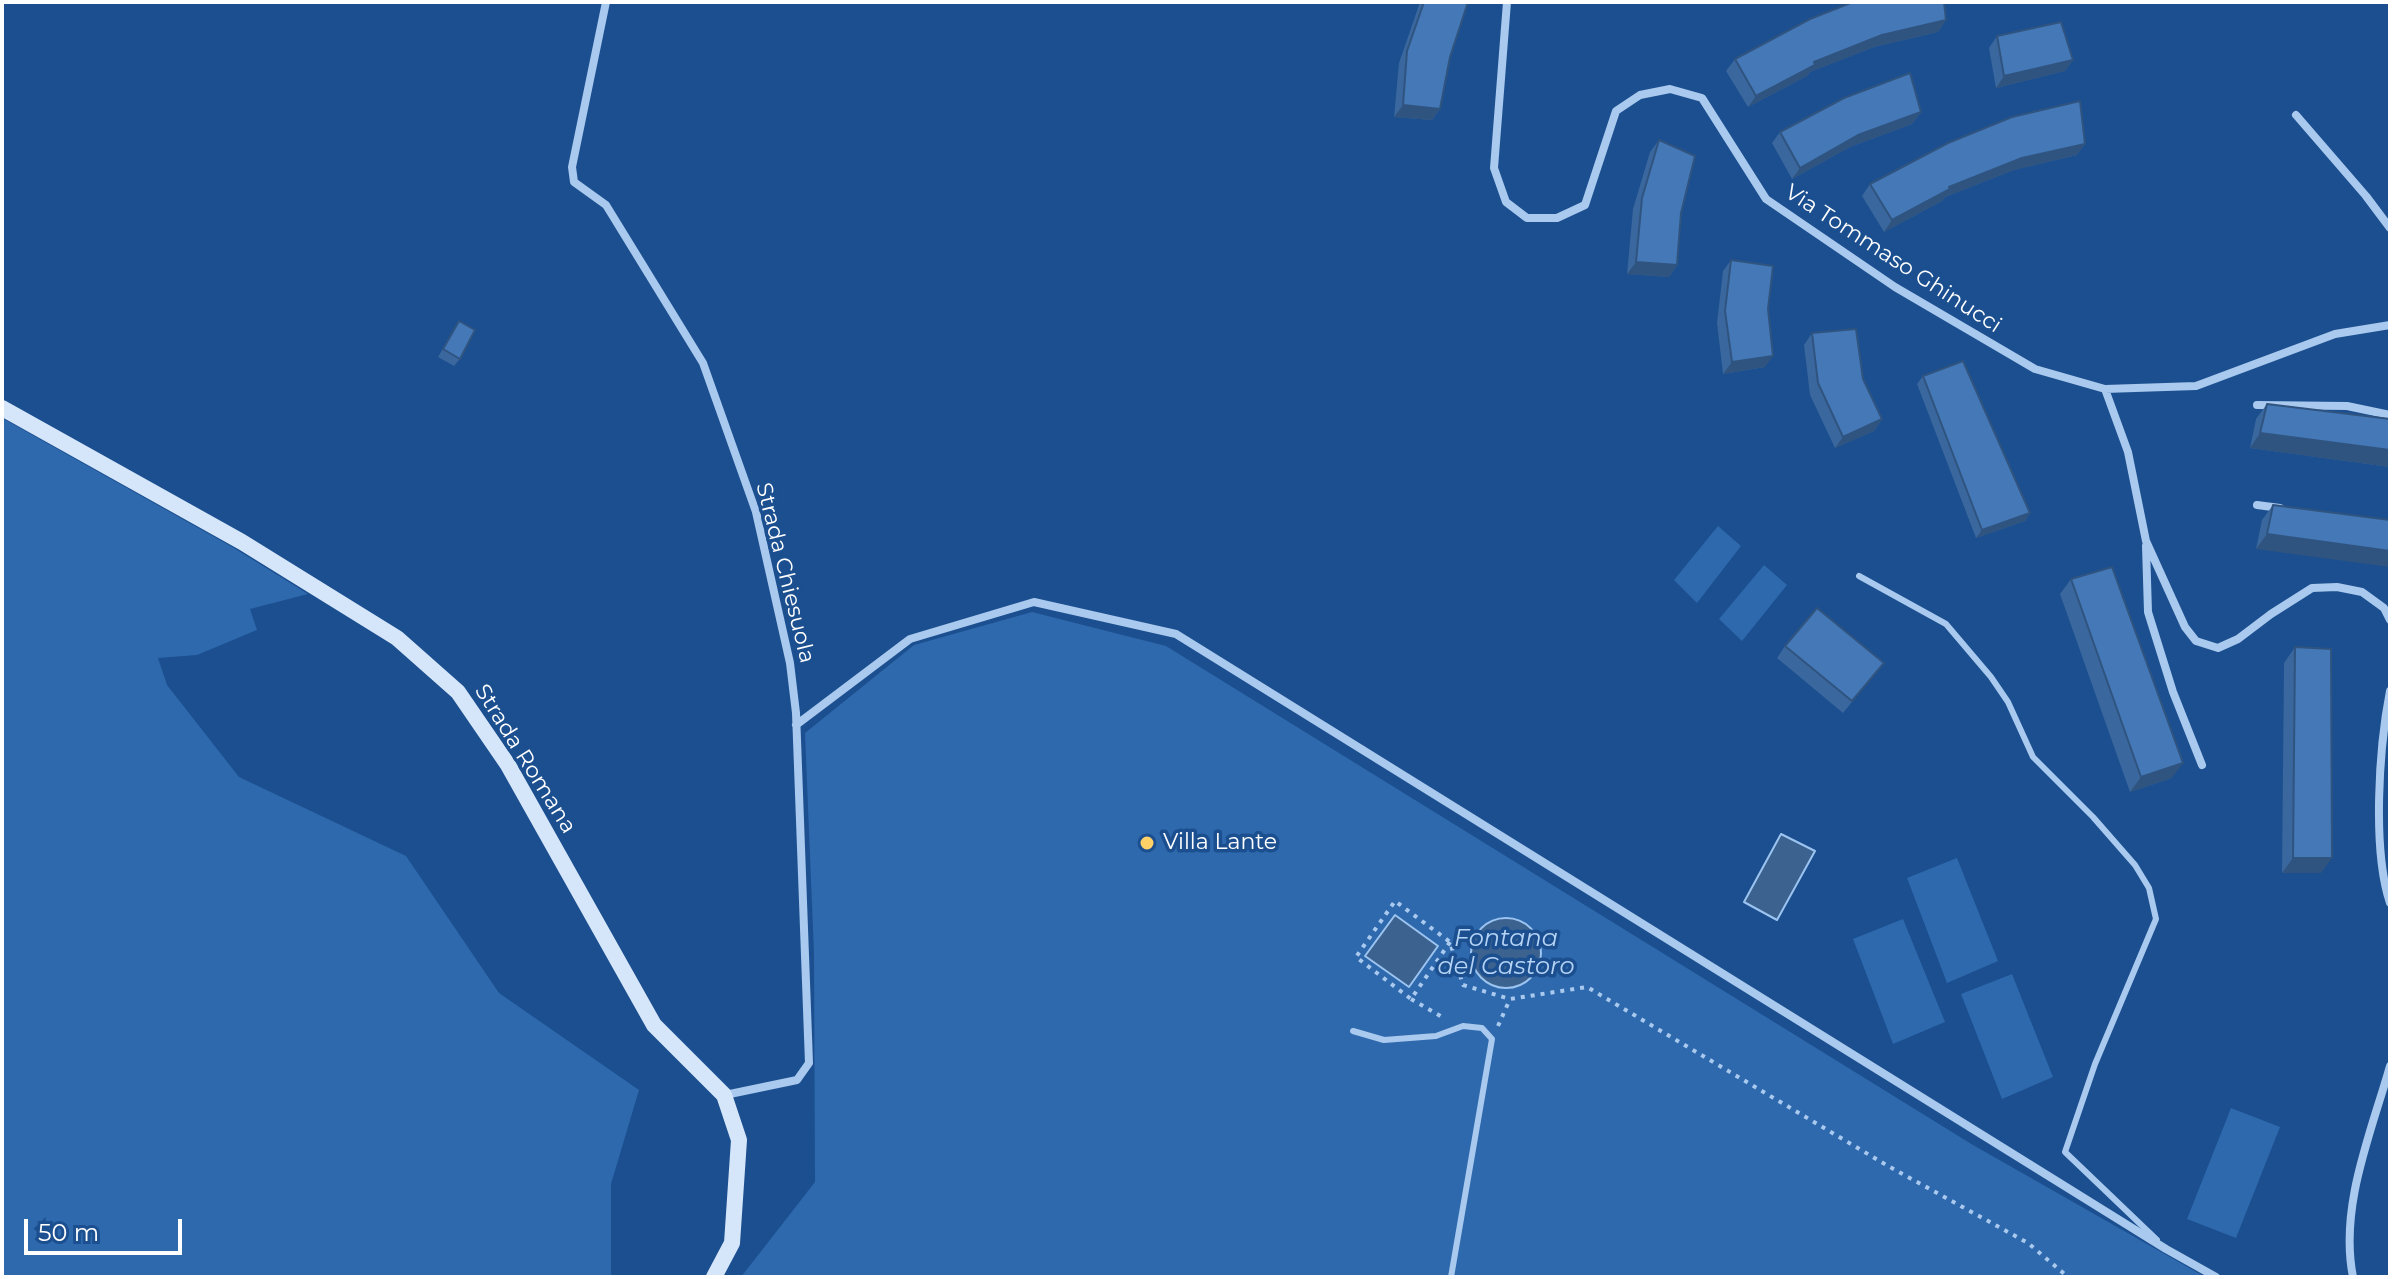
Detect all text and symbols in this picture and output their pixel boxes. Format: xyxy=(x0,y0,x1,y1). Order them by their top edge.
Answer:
street label: Via Tommaso Ghinucci xyxy=(1780,179,2006,339)
street label: Strada Chiesuola xyxy=(750,480,820,666)
street label: Strada Romana xyxy=(469,680,581,838)
place label: Villa Lante xyxy=(1163,830,1277,856)
marker: Villa Lante xyxy=(1138,834,1156,852)
water label: Fontana del Castoro xyxy=(1438,925,1574,981)
scale bar xyxy=(28,1203,186,1253)
text: 50 m xyxy=(38,1218,99,1247)

